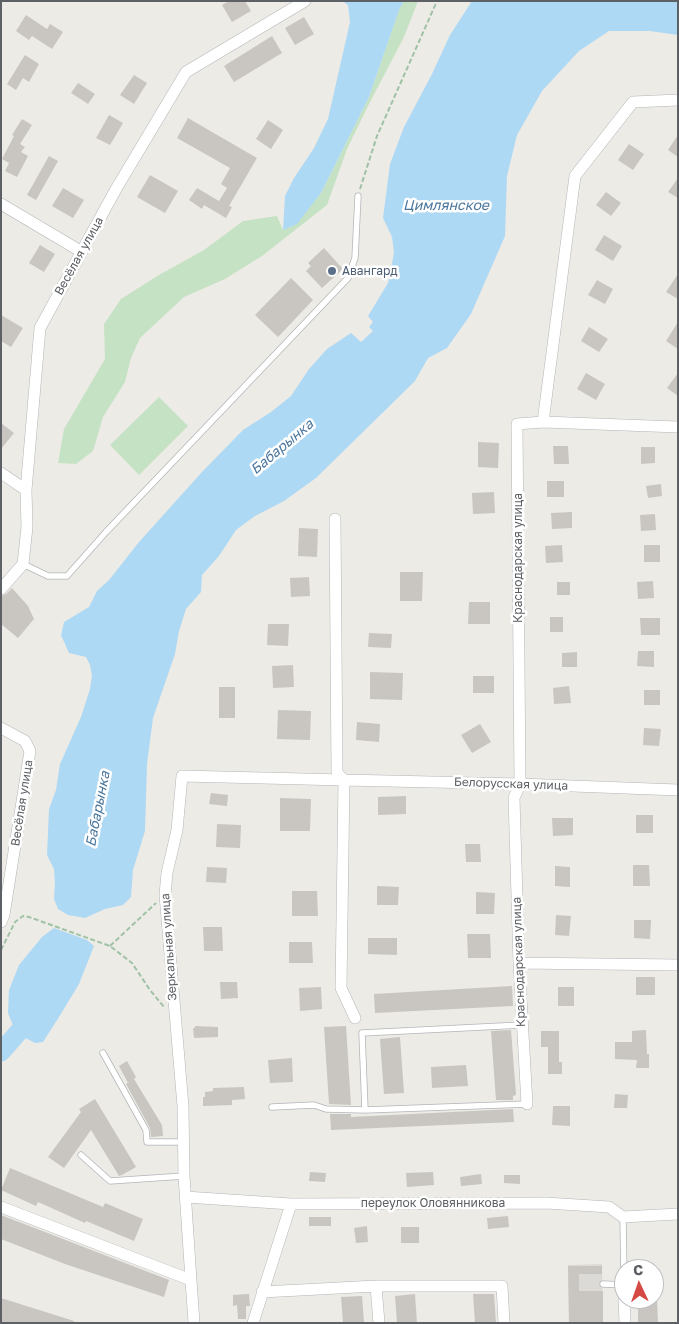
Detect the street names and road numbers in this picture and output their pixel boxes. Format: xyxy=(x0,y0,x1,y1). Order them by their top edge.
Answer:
street label: Весёлая улица xyxy=(52,214,106,298)
street label: Краснодарская улица xyxy=(511,493,525,623)
street label: Весёлая улица xyxy=(8,759,36,847)
street label: Белорусская улица xyxy=(454,775,568,793)
street label: Зеркальная улица xyxy=(158,893,180,1001)
street label: Краснодарская улица xyxy=(510,897,528,1027)
street label: переулок Оловянникова xyxy=(361,1196,505,1210)

